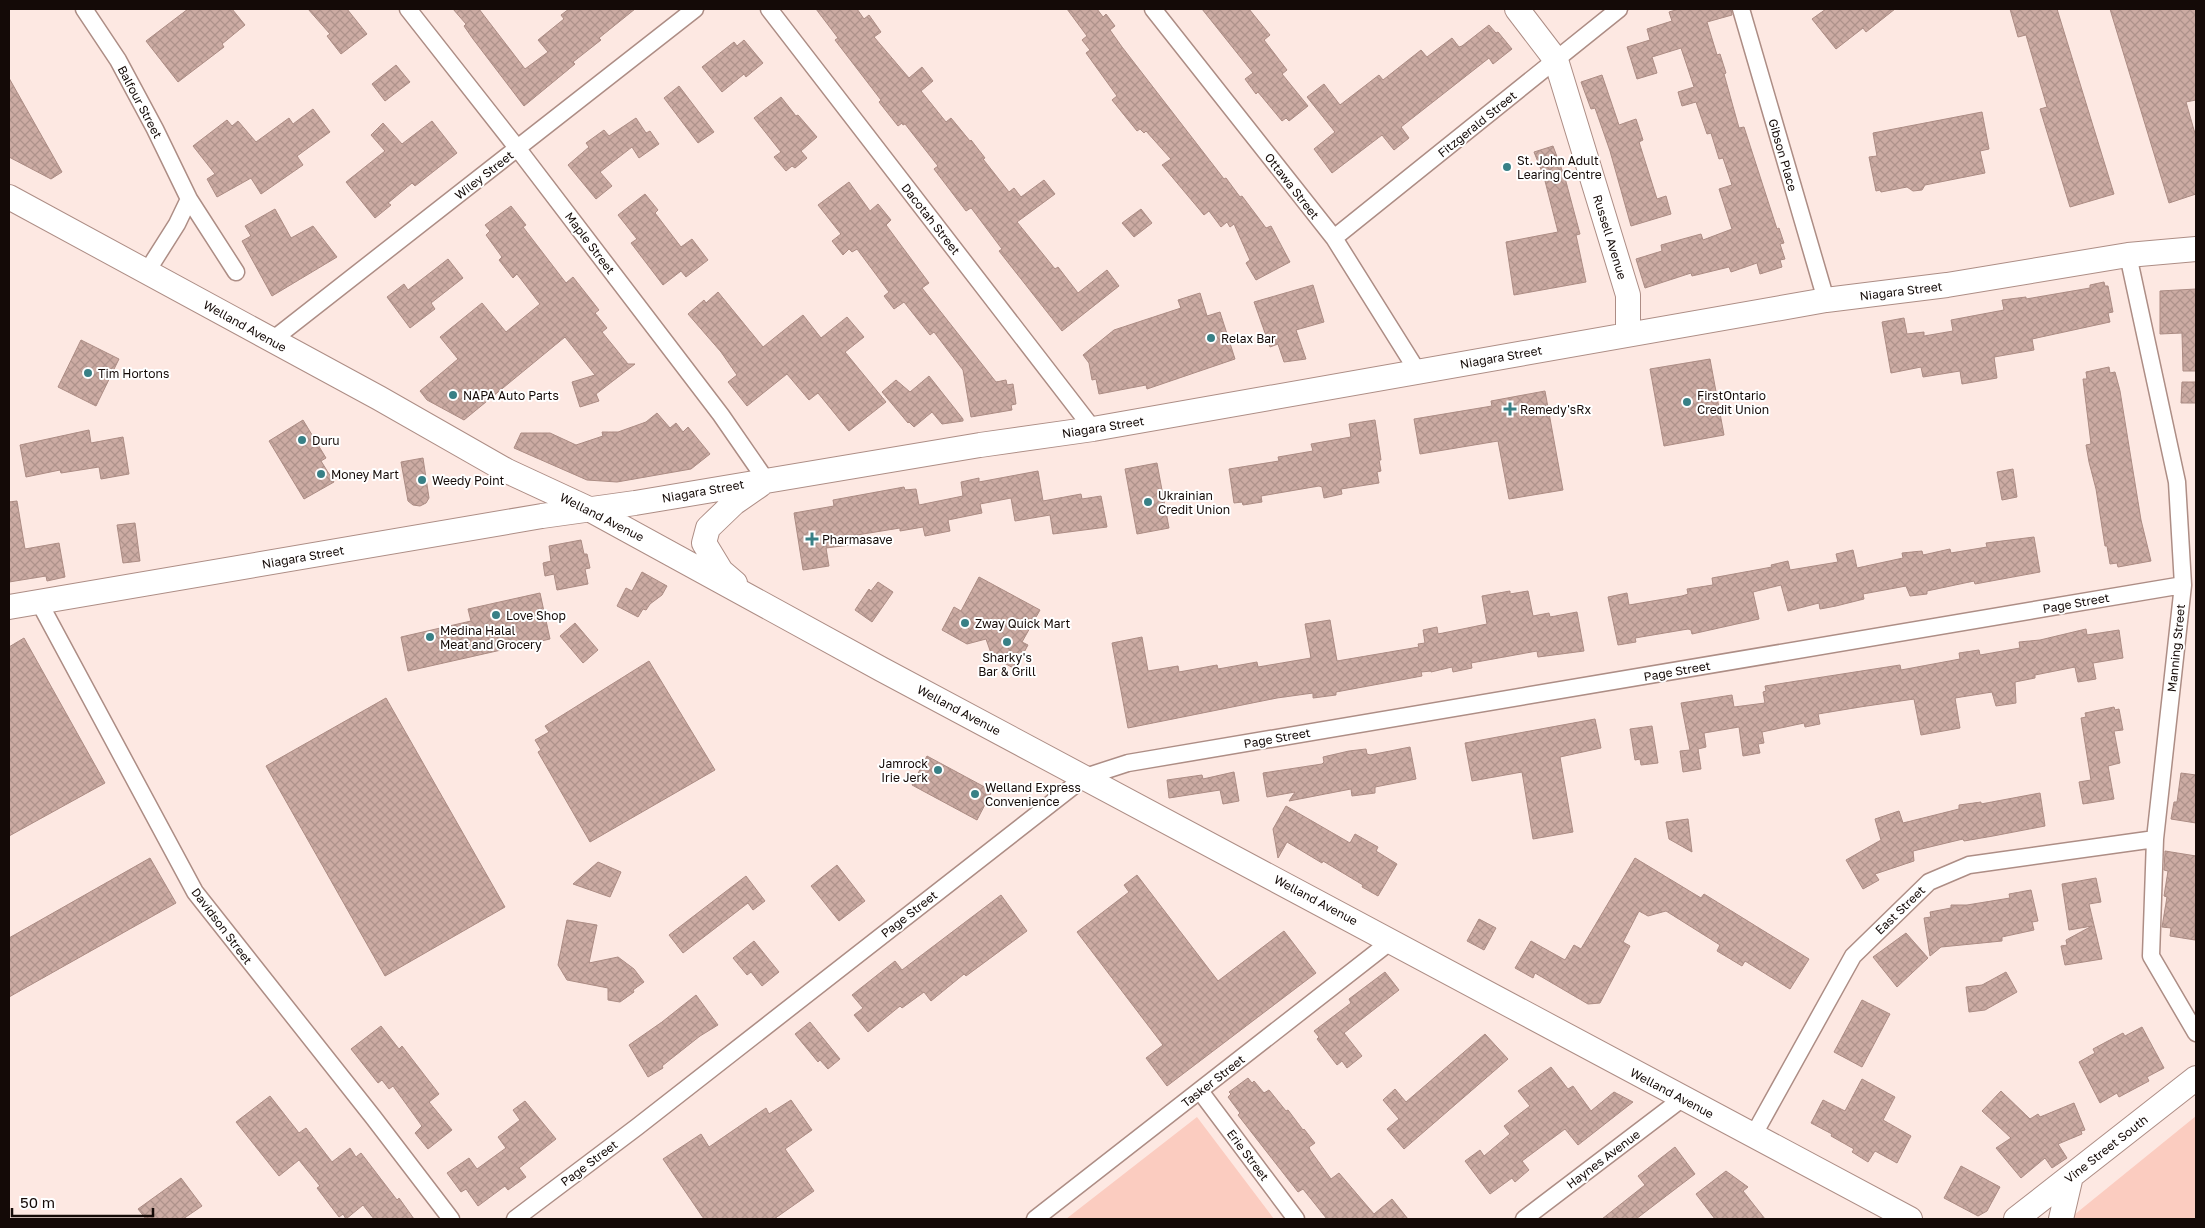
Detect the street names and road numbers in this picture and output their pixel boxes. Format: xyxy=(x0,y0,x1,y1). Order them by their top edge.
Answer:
street label: Balfour Street xyxy=(115,63,166,141)
street label: Fitzgerald Street xyxy=(1435,88,1519,160)
street label: Gibson Place xyxy=(1765,117,1801,193)
street label: Wiley Street xyxy=(452,147,517,203)
street label: Ottawa Street xyxy=(1262,150,1323,222)
street label: Dacotah Street xyxy=(898,180,964,258)
street label: Russell Avenue xyxy=(1590,193,1630,281)
street label: Maple Street xyxy=(562,209,618,277)
street label: Niagara Street xyxy=(1859,278,1943,304)
street label: Welland Avenue xyxy=(201,297,289,355)
street label: Niagara Street xyxy=(1459,342,1543,372)
street label: Niagara Street xyxy=(1061,413,1145,441)
street label: Niagara Street xyxy=(661,476,745,506)
street label: Welland Avenue xyxy=(557,489,647,545)
street label: Niagara Street xyxy=(261,542,345,572)
street label: Page Street xyxy=(2042,590,2111,616)
street label: Manning Street xyxy=(2164,603,2188,693)
street label: Page Street xyxy=(1643,658,1712,684)
street label: Welland Avenue xyxy=(915,682,1003,738)
street label: Page Street xyxy=(1243,725,1312,751)
street label: Welland Avenue xyxy=(1272,872,1360,928)
street label: East Street xyxy=(1872,882,1928,938)
street label: Davidson Street xyxy=(188,885,256,967)
street label: Page Street xyxy=(878,887,940,941)
street label: Tasker Street xyxy=(1178,1052,1248,1110)
street label: Welland Avenue xyxy=(1628,1065,1716,1121)
street label: Vine Street South xyxy=(2061,1112,2151,1186)
street label: Erie Street xyxy=(1224,1126,1272,1184)
street label: Haynes Avenue xyxy=(1563,1126,1643,1192)
street label: Page Street xyxy=(558,1137,621,1189)

